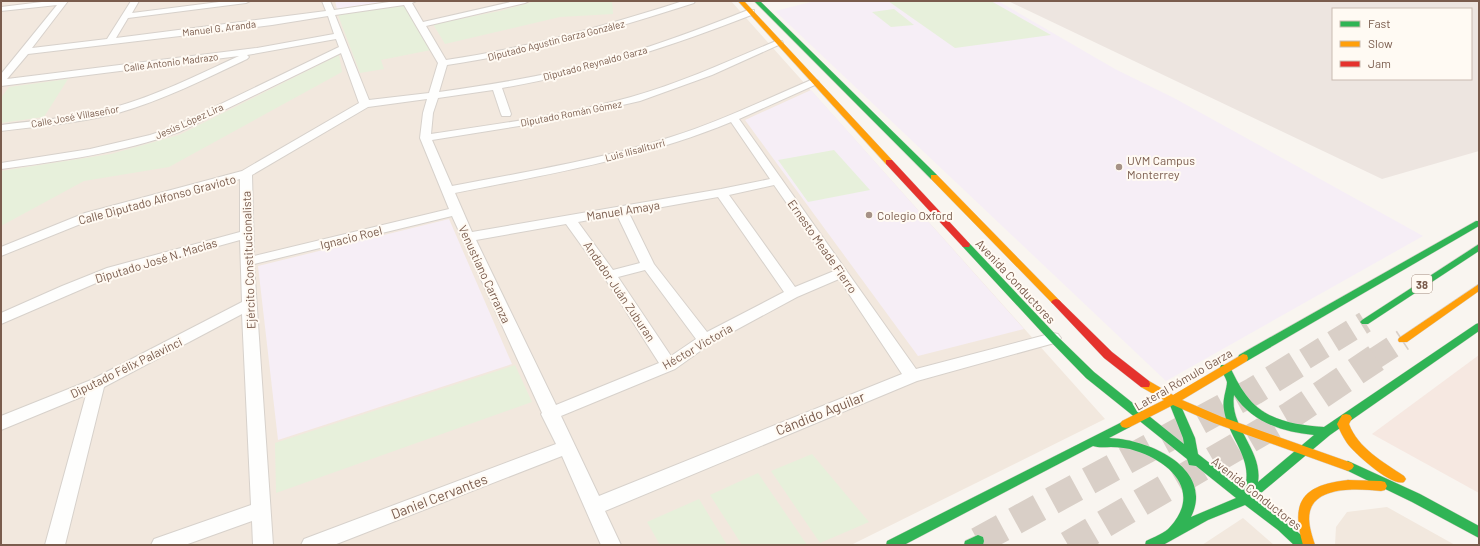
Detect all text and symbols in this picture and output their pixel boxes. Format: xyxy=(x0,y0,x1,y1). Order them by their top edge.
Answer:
legend xyxy=(1332,8,1472,80)
text: Fast xyxy=(1368,16,1391,30)
street label: Diputado Agustín Garza González xyxy=(486,17,626,63)
street label: Manuel G. Aranda xyxy=(181,18,257,38)
text: Slow xyxy=(1368,36,1393,50)
street label: Diputado Reynaldo Garza xyxy=(542,43,648,83)
street label: Calle Antonio Madrazo xyxy=(123,50,219,74)
text: Jam xyxy=(1368,56,1391,70)
street label: Diputado Román Gómez xyxy=(519,97,623,129)
street label: Jesús López Lira xyxy=(153,101,225,141)
street label: Calle José Villaseñor xyxy=(30,102,120,130)
street label: Luis Ilisaliturri xyxy=(604,136,666,164)
place label: UVM Campus Monterrey xyxy=(1127,153,1195,181)
marker: UVM Campus Monterrey xyxy=(1114,162,1124,172)
street label: Calle Diputado Alfonso Gravioto xyxy=(77,171,237,227)
street label: Ejército Constitucionalista xyxy=(239,191,257,329)
street label: Ernesto Meade Fierro xyxy=(785,196,861,296)
street label: Manuel Amaya xyxy=(585,197,661,223)
place label: Colegio Oxford xyxy=(877,208,953,222)
marker: Colegio Oxford xyxy=(864,210,874,220)
street label: Ignacio Roel xyxy=(319,223,383,251)
street label: Venustiano Carranza xyxy=(456,223,514,325)
street label: Diputado José N. Macías xyxy=(93,235,219,285)
street label: Avenida Conductores xyxy=(973,236,1059,326)
street label: Andador Juán Zuburan xyxy=(581,238,659,344)
road number: 38 xyxy=(1412,275,1432,293)
street label: Héctor Victoria xyxy=(659,320,735,372)
street label: Diputado Félix Palavinci xyxy=(68,334,184,400)
street label: Lateral Rómulo Garza xyxy=(1132,345,1234,413)
street label: Cándido Aguilar xyxy=(773,387,867,439)
street label: Avenida Conductores xyxy=(1209,454,1305,533)
street label: Daniel Cervantes xyxy=(388,470,490,522)

